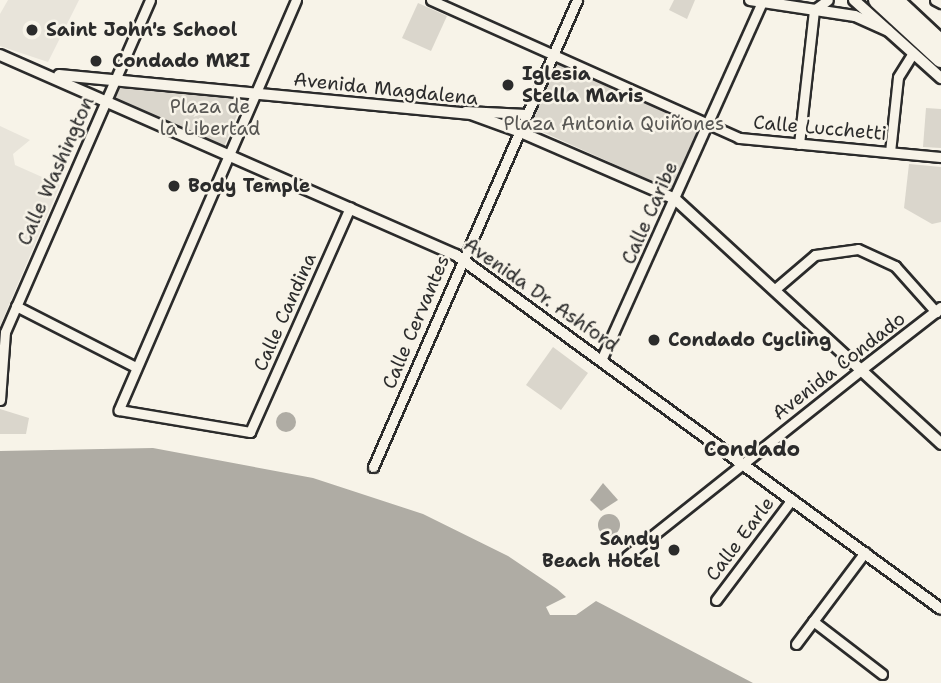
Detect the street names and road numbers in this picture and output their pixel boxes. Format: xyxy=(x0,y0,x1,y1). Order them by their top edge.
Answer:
street label: Avenida Magdalena xyxy=(293,68,479,110)
street label: Calle Washington xyxy=(13,93,99,249)
street label: Calle Lucchetti xyxy=(752,111,888,145)
street label: Calle Caribe xyxy=(617,158,683,268)
street label: Avenida Dr. Ashford xyxy=(459,233,623,357)
street label: Calle Candina xyxy=(249,249,321,375)
street label: Calle Cervantes xyxy=(378,252,454,392)
street label: Avenida Condado xyxy=(768,307,910,425)
street label: Calle Earle xyxy=(701,492,779,586)

